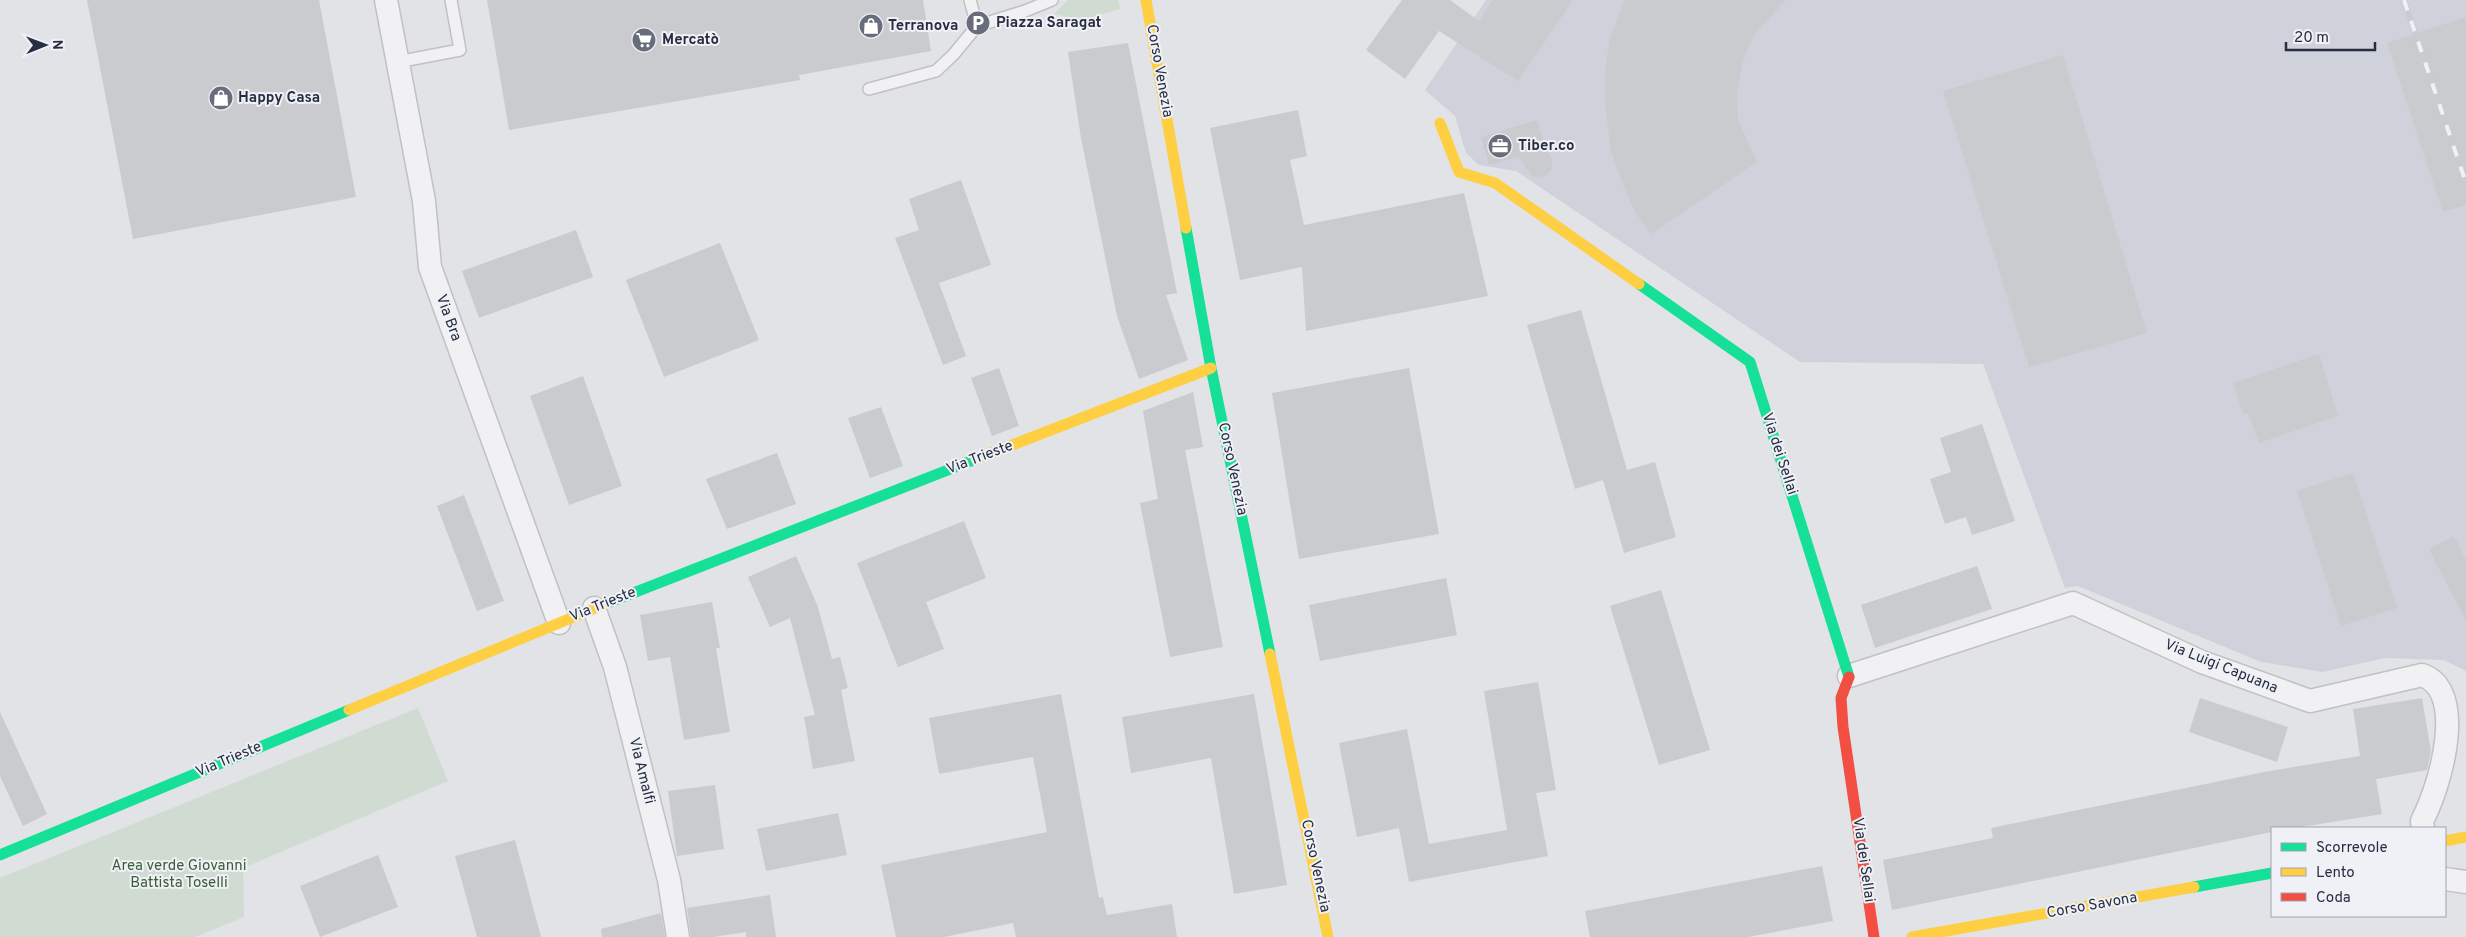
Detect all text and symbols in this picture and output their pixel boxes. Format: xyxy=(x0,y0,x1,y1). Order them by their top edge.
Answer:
parking icon: Piazza Saragat xyxy=(965,10,991,36)
shop icon: Terranova xyxy=(858,13,884,39)
place label: Piazza Saragat xyxy=(996,14,1102,33)
place label: Terranova xyxy=(888,17,958,36)
north arrow xyxy=(20,20,70,70)
scale bar xyxy=(2286,20,2375,52)
street label: Corso Venezia xyxy=(1141,23,1177,119)
supermarket icon: Mercatò xyxy=(631,27,657,53)
text: 20 m xyxy=(2294,29,2329,48)
place label: Mercatò xyxy=(662,31,719,50)
text: N xyxy=(48,40,65,50)
shop icon: Happy Casa xyxy=(208,85,234,111)
place label: Happy Casa xyxy=(238,89,320,108)
office icon: Tiber.co xyxy=(1487,133,1513,159)
place label: Tiber.co xyxy=(1518,137,1574,156)
street label: Via Bra xyxy=(431,292,465,344)
street label: Via dei Sellai xyxy=(1757,411,1801,497)
street label: Corso Venezia xyxy=(1213,421,1251,517)
street label: Via Trieste xyxy=(944,437,1016,479)
street label: Via Trieste xyxy=(567,583,639,627)
street label: Via Luigi Capuana xyxy=(2161,636,2281,698)
street label: Via Amalfi xyxy=(624,736,658,806)
street label: Via Trieste xyxy=(193,738,265,782)
street label: Via dei Sellai xyxy=(1848,816,1878,904)
street label: Corso Venezia xyxy=(1296,818,1334,914)
legend xyxy=(2271,827,2446,917)
text: Scorrevole xyxy=(2316,839,2388,858)
park label: Area verde Giovanni Battista Toselli xyxy=(111,857,247,893)
text: Lento xyxy=(2316,864,2355,883)
street label: Corso Savona xyxy=(2045,889,2139,923)
text: Coda xyxy=(2316,889,2351,908)

